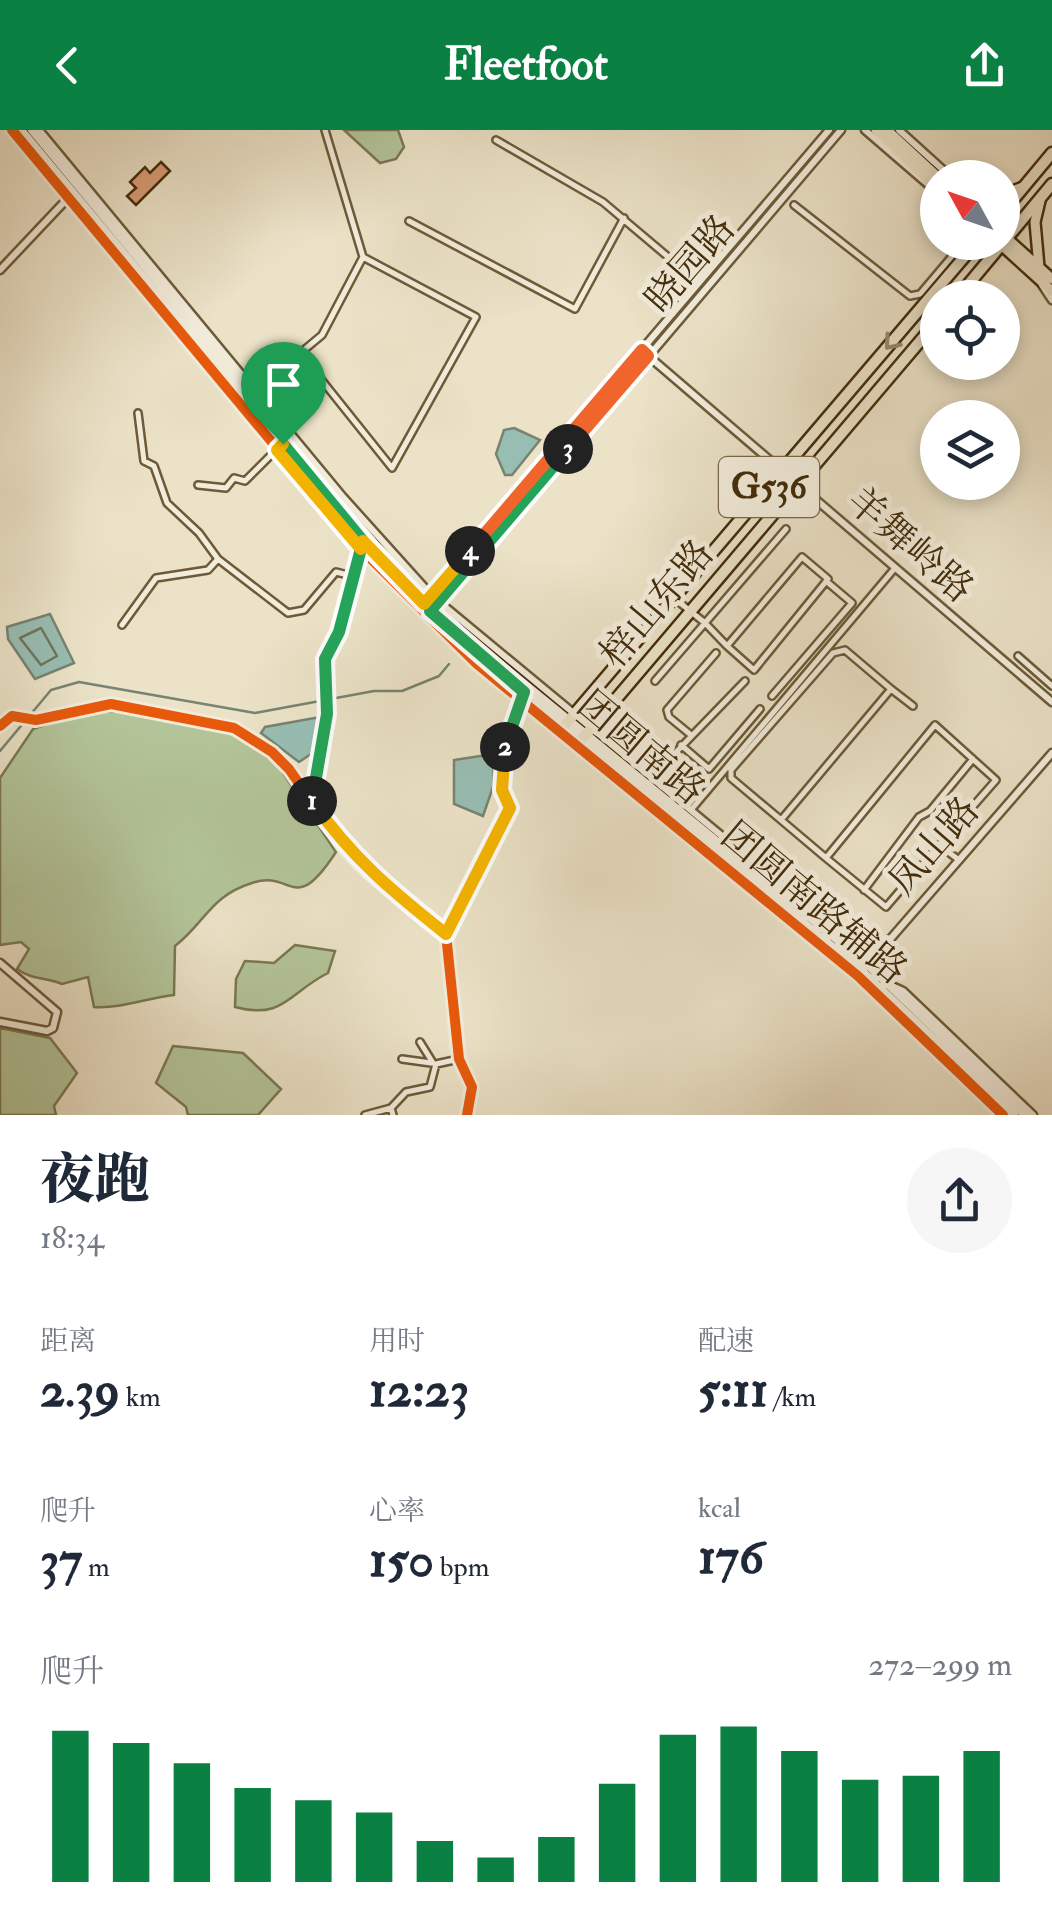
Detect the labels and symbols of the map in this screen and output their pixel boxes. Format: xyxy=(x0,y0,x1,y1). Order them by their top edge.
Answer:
north arrow xyxy=(920,160,1020,260)
street label: 晓园路 xyxy=(634,205,746,323)
one-way arrow xyxy=(885,332,903,350)
pin xyxy=(241,342,326,445)
pin: 3 xyxy=(543,424,593,474)
road number: G536 xyxy=(719,457,819,517)
street label: 羊舞岭路 xyxy=(837,477,983,613)
pin: 4 xyxy=(445,526,495,576)
street label: 梓山东路 xyxy=(590,530,724,678)
street label: 团圆南路 xyxy=(567,681,715,815)
pin: 2 xyxy=(480,722,530,772)
pin: 1 xyxy=(287,776,337,826)
street label: 凤山路 xyxy=(878,787,990,905)
street label: 团圆南路辅路 xyxy=(711,811,917,995)

